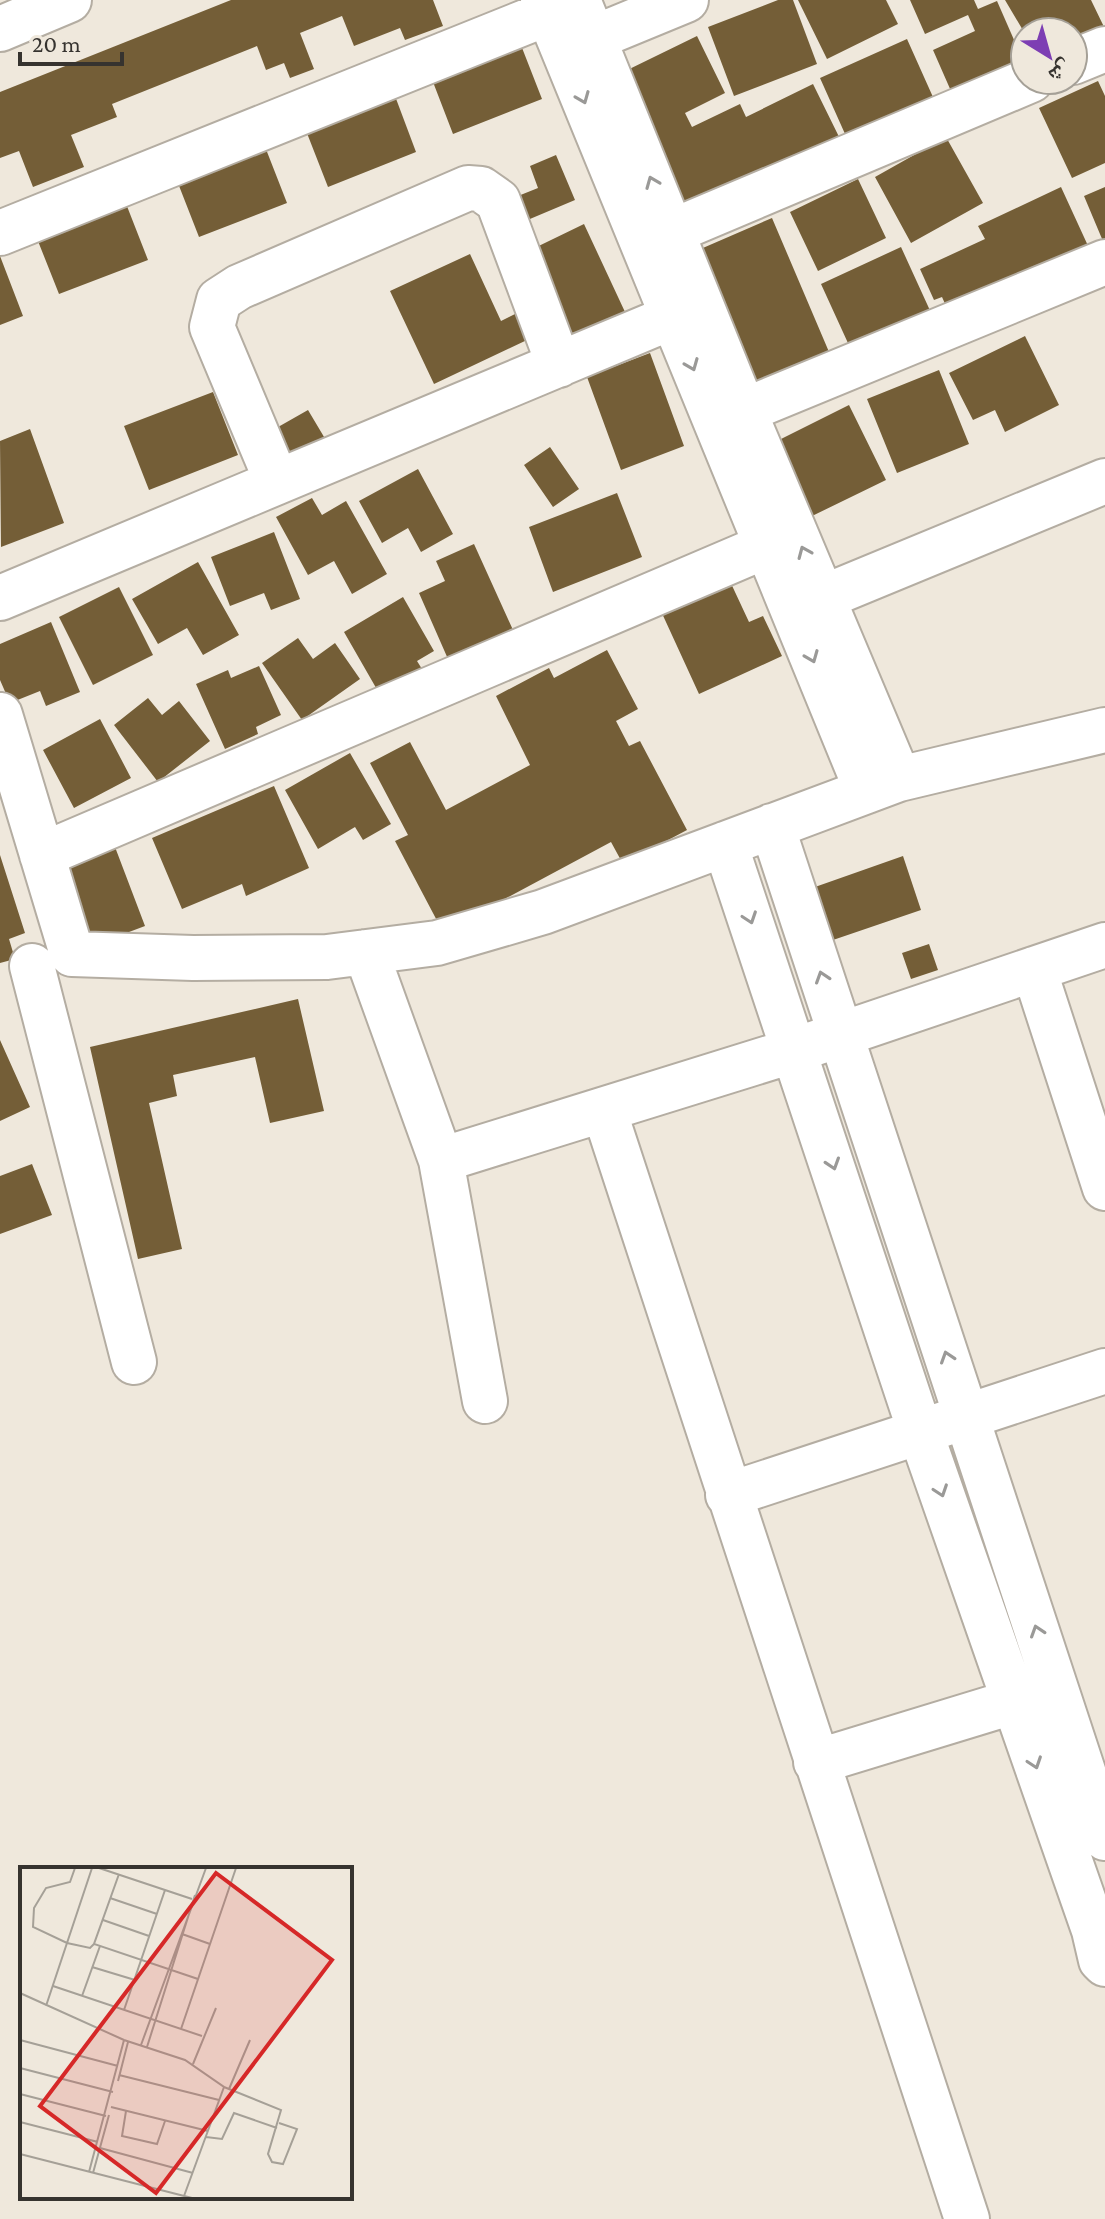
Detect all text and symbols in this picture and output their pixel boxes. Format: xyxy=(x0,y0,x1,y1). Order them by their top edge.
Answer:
scale bar xyxy=(20,16,122,66)
north arrow xyxy=(1009,16,1089,96)
text: 20 m xyxy=(32,30,81,57)
text: ش xyxy=(1043,54,1078,89)
one-way arrow xyxy=(573,90,589,104)
one-way arrow xyxy=(645,176,662,190)
one-way arrow xyxy=(682,357,699,371)
one-way arrow xyxy=(797,546,813,560)
one-way arrow xyxy=(802,649,819,663)
one-way arrow xyxy=(741,910,757,924)
one-way arrow xyxy=(815,971,831,985)
one-way arrow xyxy=(823,1157,839,1171)
one-way arrow xyxy=(940,1351,956,1365)
one-way arrow xyxy=(931,1483,947,1497)
one-way arrow xyxy=(1030,1624,1046,1638)
one-way arrow xyxy=(1026,1755,1042,1769)
inset map xyxy=(20,1867,352,2199)

